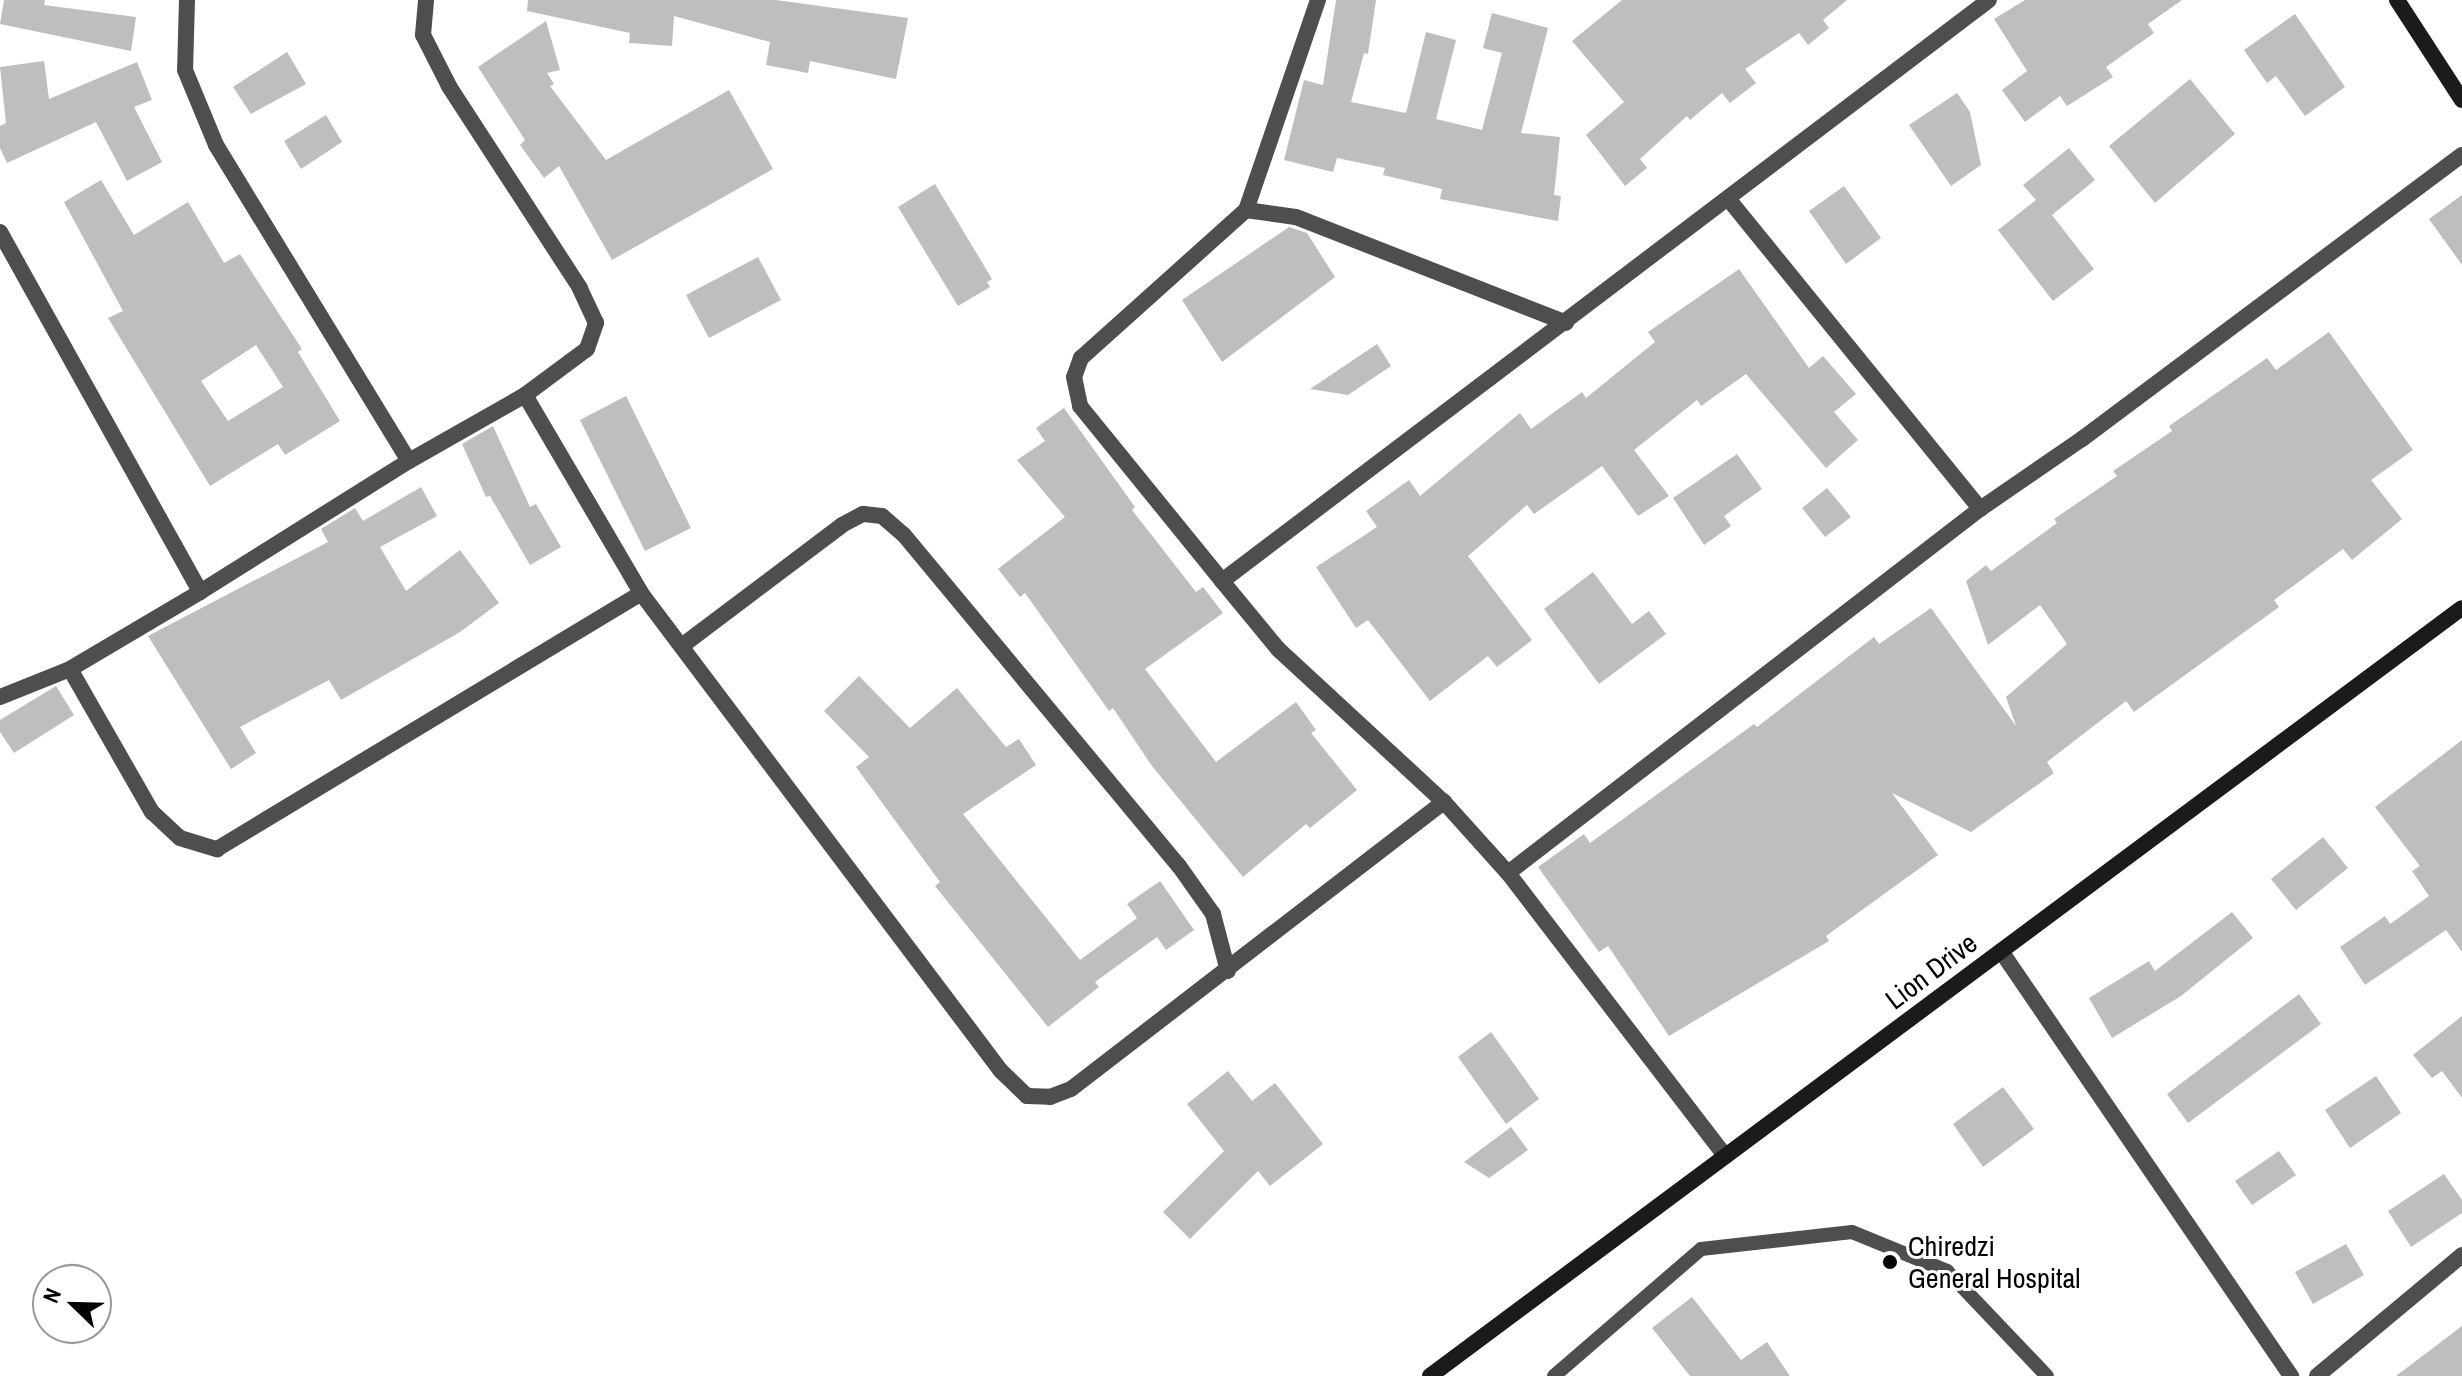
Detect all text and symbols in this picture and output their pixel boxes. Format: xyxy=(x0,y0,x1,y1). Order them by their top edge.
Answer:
street label: Lion Drive xyxy=(1879,926,1983,1016)
place label: Chiredzi General Hospital xyxy=(1908,1229,2080,1295)
marker: Chiredzi General Hospital xyxy=(1879,1251,1901,1273)
north arrow xyxy=(32,1264,112,1344)
text: N xyxy=(35,1284,68,1307)

